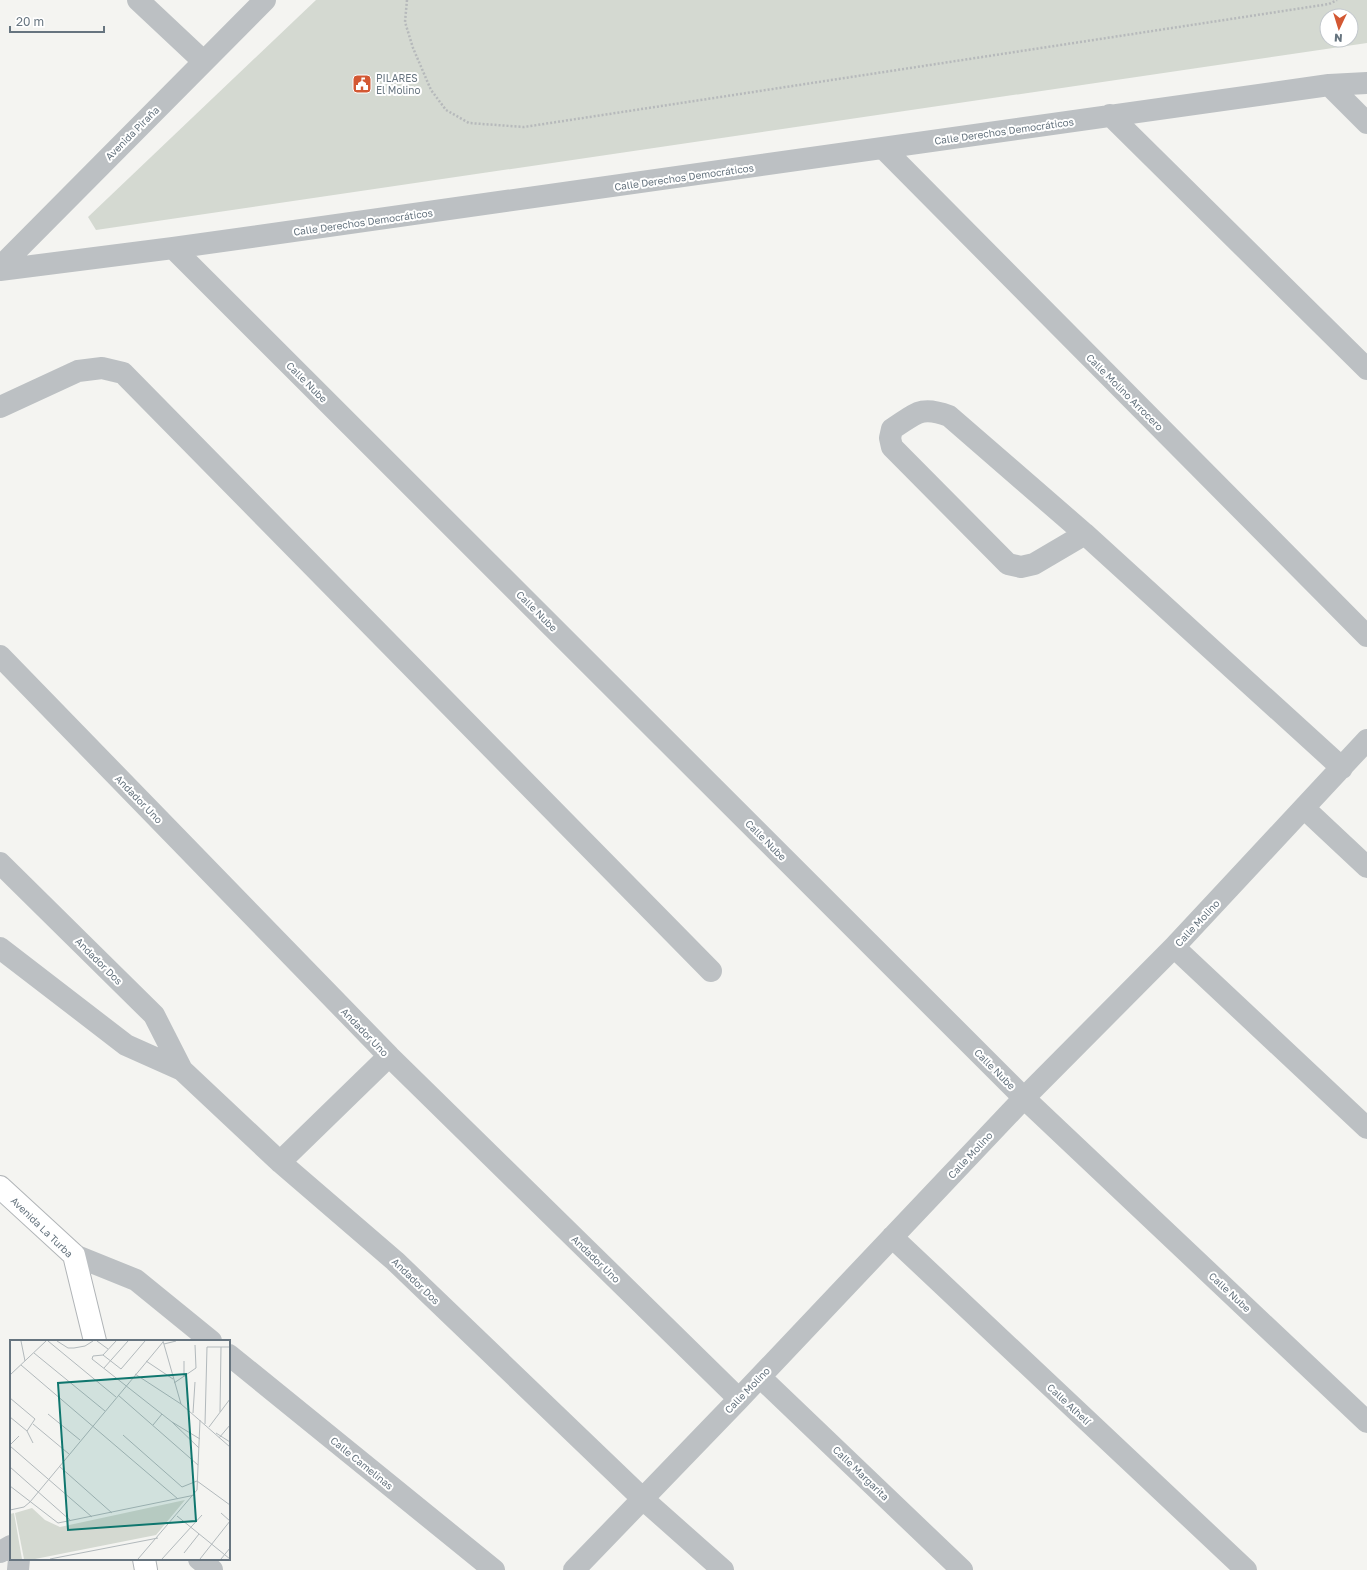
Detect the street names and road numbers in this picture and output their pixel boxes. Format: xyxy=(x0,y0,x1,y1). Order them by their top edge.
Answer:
street label: Avenida Piraña xyxy=(103,104,161,162)
street label: Calle Derechos Democráticos xyxy=(933,115,1075,147)
street label: Calle Derechos Democráticos xyxy=(613,161,755,193)
street label: Calle Derechos Democráticos xyxy=(292,206,434,238)
street label: Calle Molino Arrocero xyxy=(1084,351,1166,433)
street label: Calle Nube xyxy=(284,359,330,405)
street label: Calle Nube xyxy=(514,588,560,634)
street label: Andador Uno xyxy=(113,772,165,826)
street label: Calle Nube xyxy=(743,817,789,863)
street label: Calle Molino xyxy=(1172,897,1222,949)
street label: Andador Dos xyxy=(73,935,125,987)
street label: Andador Uno xyxy=(339,1005,391,1059)
street label: Calle Nube xyxy=(972,1046,1018,1092)
street label: Calle Molino xyxy=(945,1129,995,1181)
street label: Avenida La Turba xyxy=(9,1194,75,1260)
street label: Andador Uno xyxy=(569,1233,623,1285)
street label: Andador Dos xyxy=(390,1255,442,1307)
street label: Calle Nube xyxy=(1207,1270,1253,1314)
street label: Calle Molino xyxy=(722,1364,772,1416)
street label: Calle Alhelí xyxy=(1045,1381,1094,1428)
street label: Calle Camelinas xyxy=(328,1434,396,1492)
street label: Calle Margarita xyxy=(831,1443,891,1503)

